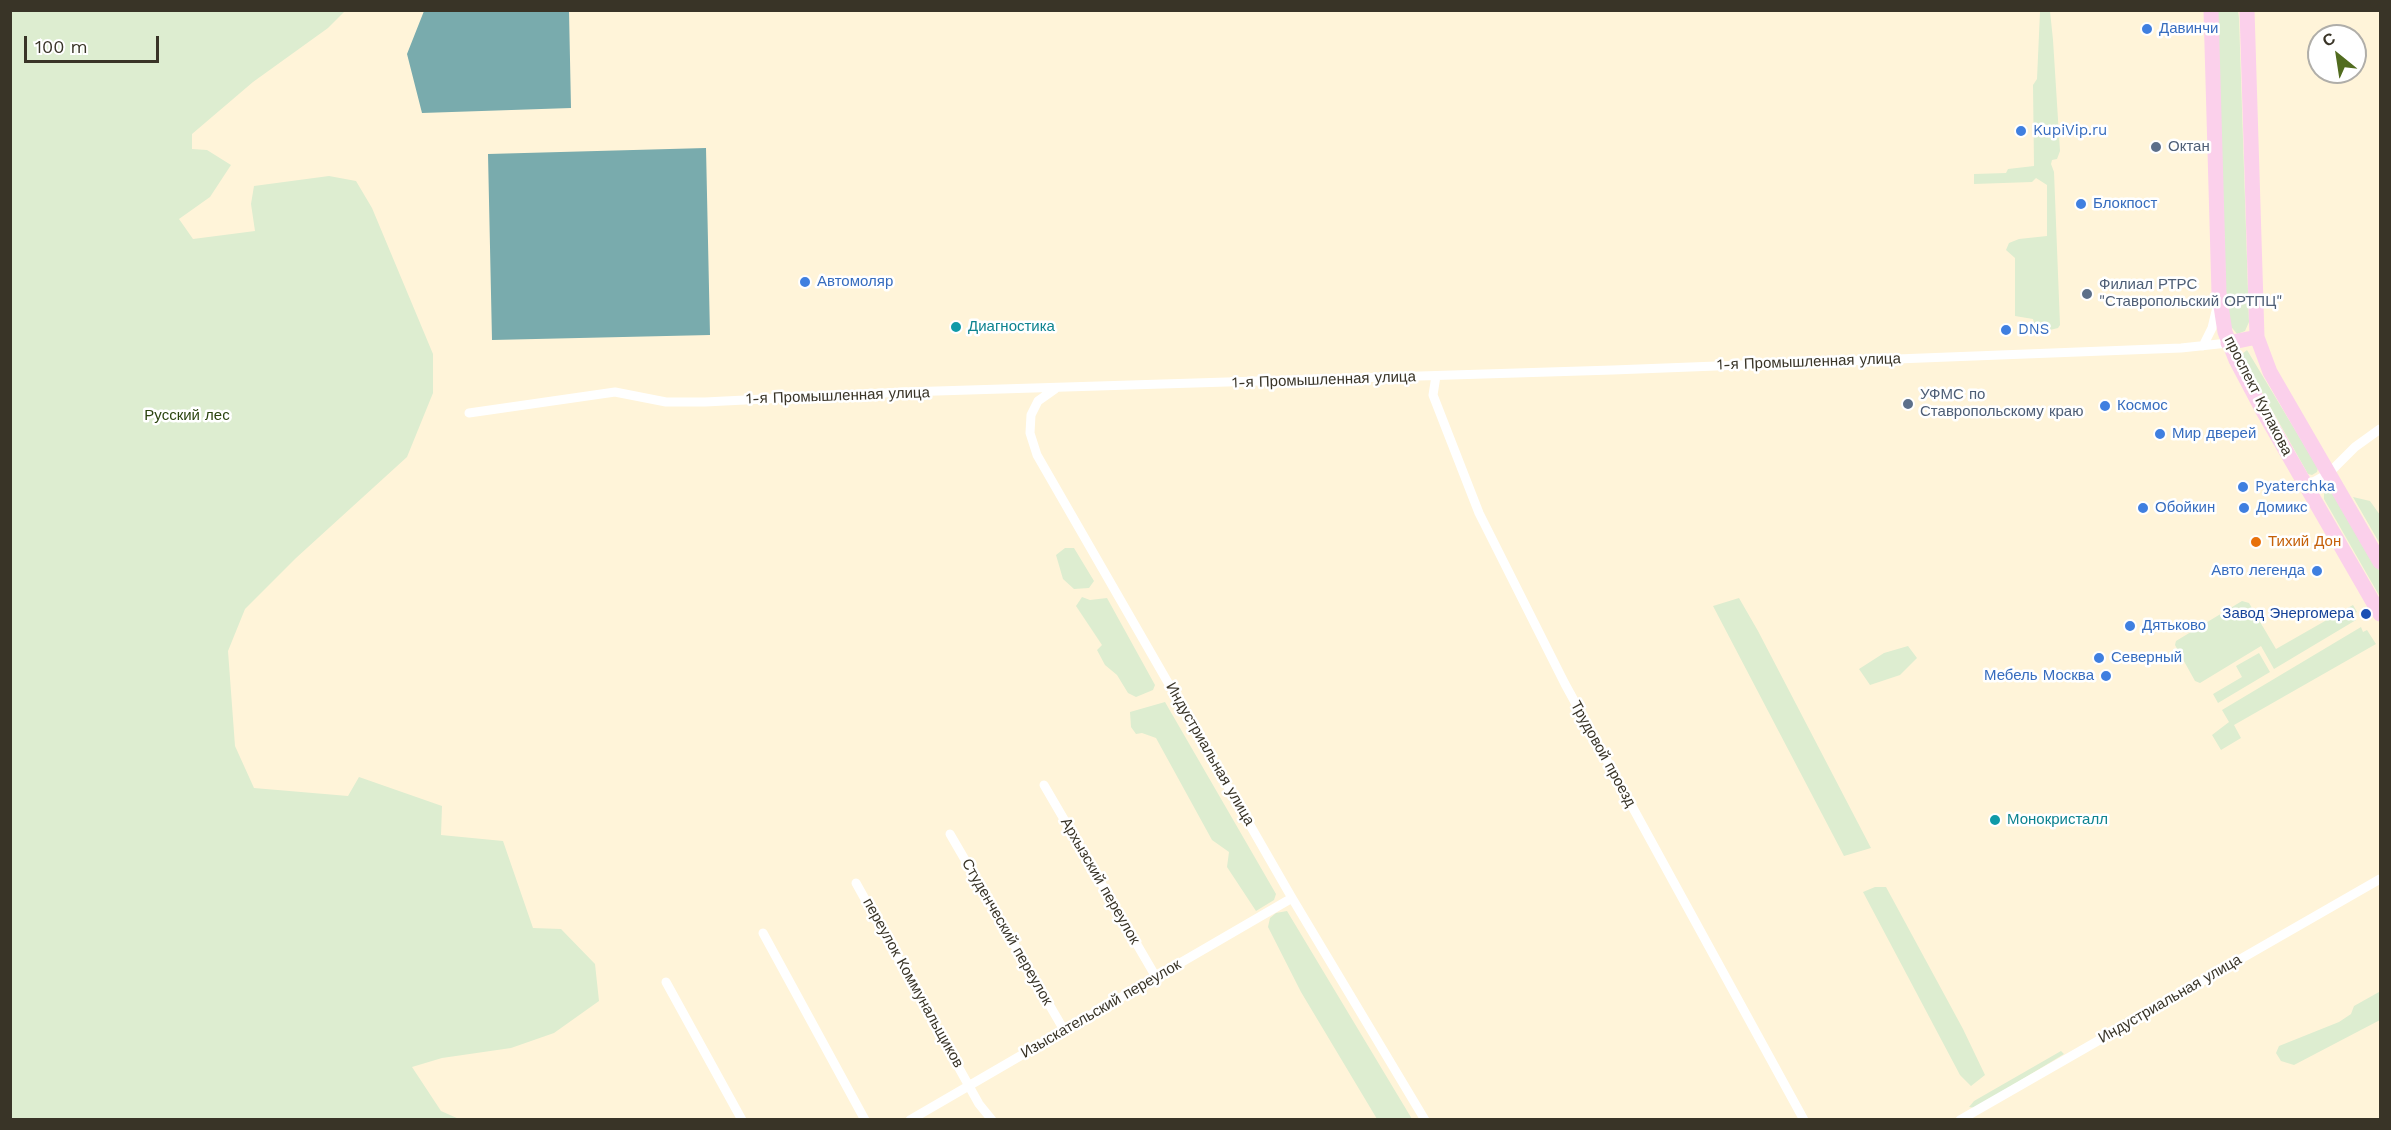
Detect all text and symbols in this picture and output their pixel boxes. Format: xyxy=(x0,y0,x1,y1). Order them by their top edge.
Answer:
place label: Давинчи xyxy=(2159,20,2218,38)
marker: Давинчи xyxy=(2140,22,2154,36)
scale bar xyxy=(27,24,162,62)
north arrow xyxy=(2307,24,2367,84)
text: С xyxy=(2319,29,2339,51)
text: 100 m xyxy=(35,36,88,57)
place label: KupiVip.ru xyxy=(2033,122,2107,140)
marker: KupiVip.ru xyxy=(2014,124,2028,138)
place label: Октан xyxy=(2168,138,2210,156)
marker: Октан xyxy=(2149,140,2163,154)
place label: Блокпост xyxy=(2093,195,2157,213)
marker: Блокпост xyxy=(2074,197,2088,211)
place label: Автомоляр xyxy=(817,273,893,291)
marker: Автомоляр xyxy=(798,275,812,289)
place label: Филиал РТРС "Ставропольский ОРТПЦ" xyxy=(2099,276,2282,311)
marker: Филиал РТРС "Ставропольский ОРТПЦ" xyxy=(2080,287,2094,301)
place label: Диагностика xyxy=(968,318,1055,336)
marker: Диагностика xyxy=(949,320,963,334)
place label: DNS xyxy=(2018,321,2049,339)
marker: DNS xyxy=(1999,323,2013,337)
street label: проспект Кулакова xyxy=(2220,333,2296,459)
street label: 1-я Промышленная улица xyxy=(1717,350,1901,374)
street label: 1-я Промышленная улица xyxy=(1232,368,1416,392)
street label: 1-я Промышленная улица xyxy=(746,384,930,408)
place label: УФМС по Ставропольскому краю xyxy=(1920,386,2083,421)
marker: УФМС по Ставропольскому краю xyxy=(1901,397,1915,411)
place label: Космос xyxy=(2117,397,2168,415)
marker: Космос xyxy=(2098,399,2112,413)
park label: Русский лес xyxy=(144,407,230,425)
place label: Мир дверей xyxy=(2172,425,2256,443)
marker: Мир дверей xyxy=(2153,427,2167,441)
place label: Pyaterchka xyxy=(2255,478,2335,496)
marker: Pyaterchka xyxy=(2236,480,2250,494)
place label: Обойкин xyxy=(2155,499,2215,517)
place label: Домикс xyxy=(2256,499,2308,517)
marker: Обойкин xyxy=(2136,501,2150,515)
marker: Домикс xyxy=(2237,501,2251,515)
place label: Тихий Дон xyxy=(2268,533,2341,551)
marker: Тихий Дон xyxy=(2249,535,2263,549)
place label: Авто легенда xyxy=(2211,562,2305,580)
marker: Авто легенда xyxy=(2310,564,2324,578)
place label: Завод Энергомера xyxy=(2222,605,2354,623)
marker: Завод Энергомера xyxy=(2359,607,2373,621)
place label: Дятьково xyxy=(2142,617,2206,635)
marker: Дятьково xyxy=(2123,619,2137,633)
place label: Северный xyxy=(2111,649,2182,667)
marker: Северный xyxy=(2092,651,2106,665)
place label: Мебель Москва xyxy=(1984,667,2094,685)
marker: Мебель Москва xyxy=(2099,669,2113,683)
street label: Индустриальная улица xyxy=(1162,679,1258,829)
street label: Трудовой проезд xyxy=(1566,698,1640,810)
place label: Монокристалл xyxy=(2007,811,2108,829)
marker: Монокристалл xyxy=(1988,813,2002,827)
street label: Архызский переулок xyxy=(1056,815,1144,947)
street label: Студенческий переулок xyxy=(958,855,1056,1009)
street label: переулок Коммунальщиков xyxy=(859,895,967,1071)
street label: Индустриальная улица xyxy=(2095,951,2245,1047)
street label: Изыскательский переулок xyxy=(1018,956,1184,1062)

